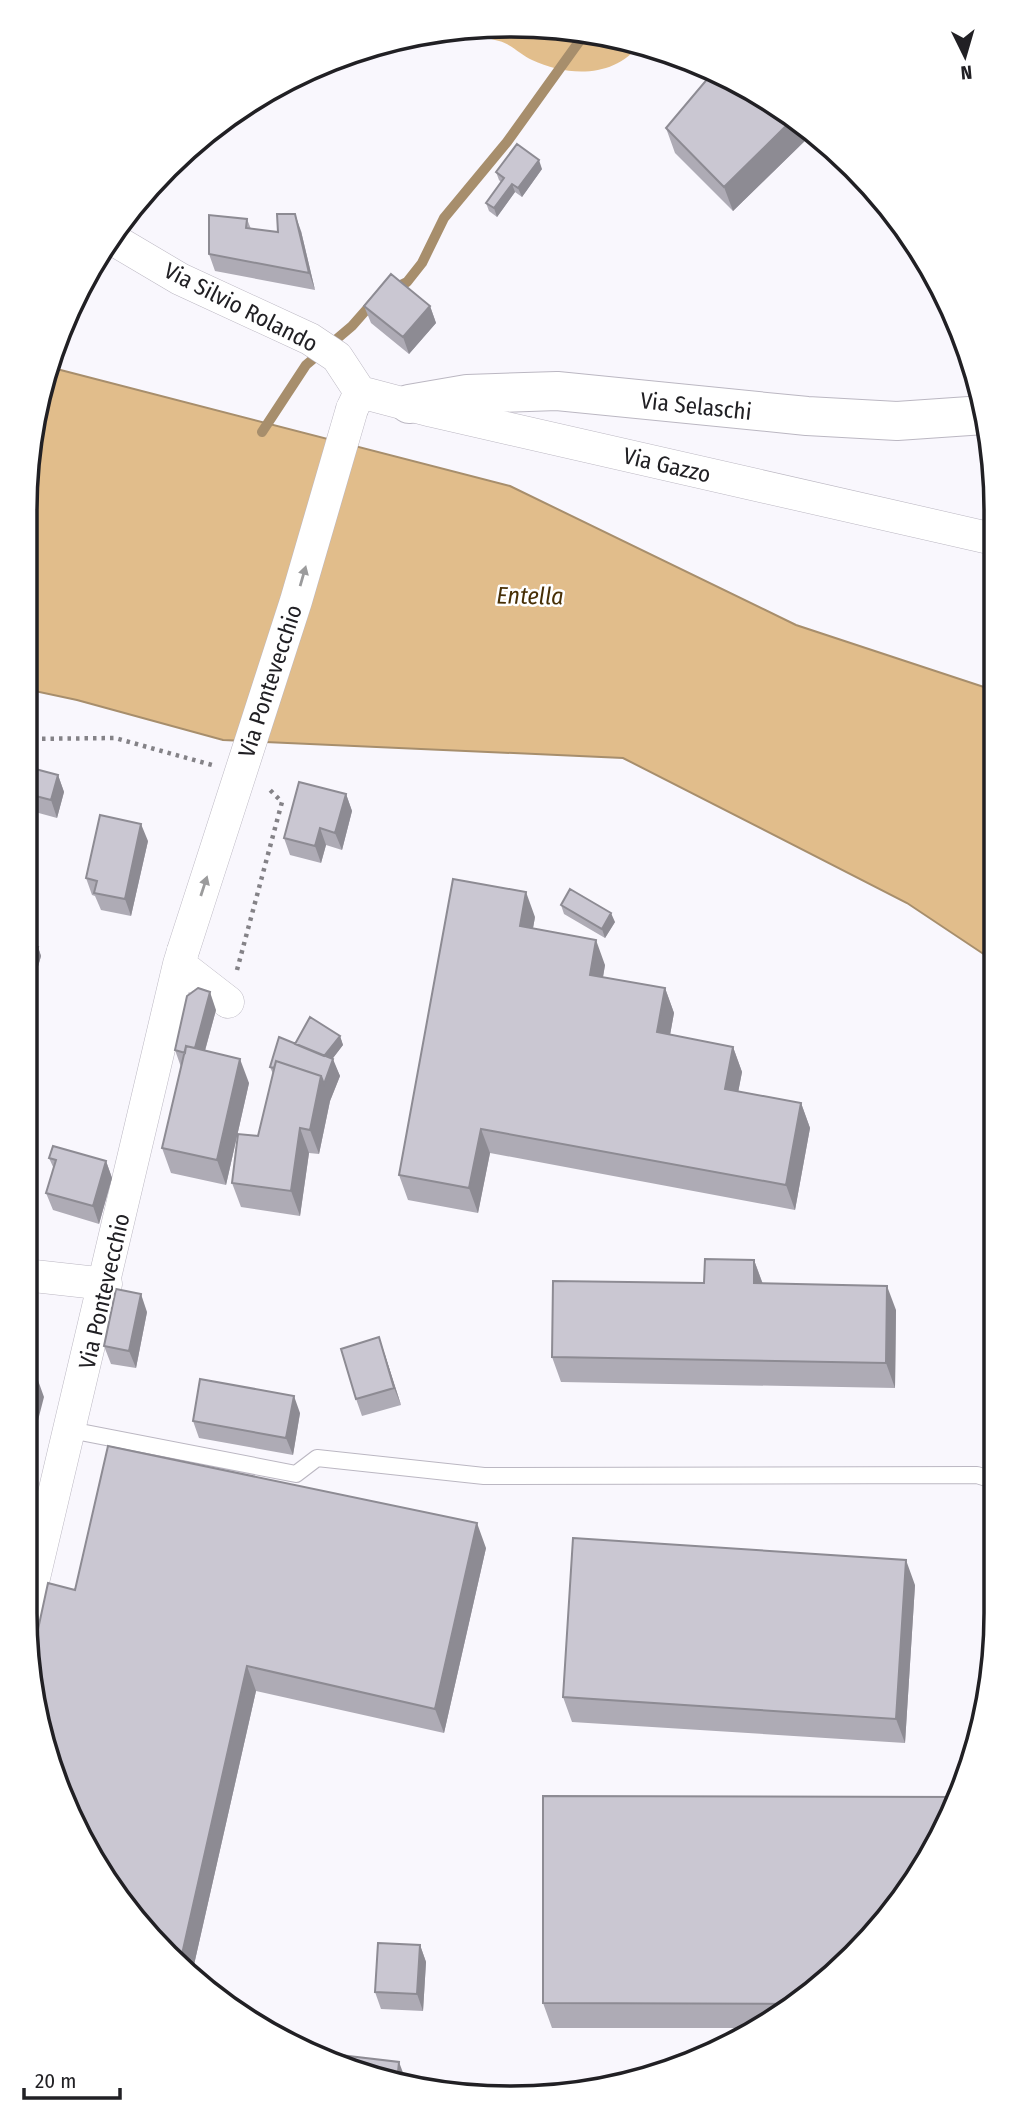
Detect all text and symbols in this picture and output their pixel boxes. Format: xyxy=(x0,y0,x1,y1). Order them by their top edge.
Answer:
north arrow xyxy=(930,21,1000,91)
text: N xyxy=(960,60,973,84)
street label: Via Silvio Rolando xyxy=(159,256,323,358)
street label: Via Selaschi xyxy=(639,386,753,426)
street label: Via Gazzo xyxy=(621,441,713,489)
one-way arrow xyxy=(298,565,308,586)
water label: Entella xyxy=(496,581,564,611)
street label: Via Pontevecchio xyxy=(232,601,308,761)
one-way arrow xyxy=(200,876,210,897)
street label: Via Pontevecchio xyxy=(72,1210,136,1372)
scale bar xyxy=(24,2056,121,2100)
text: 20 m xyxy=(35,2068,76,2094)

